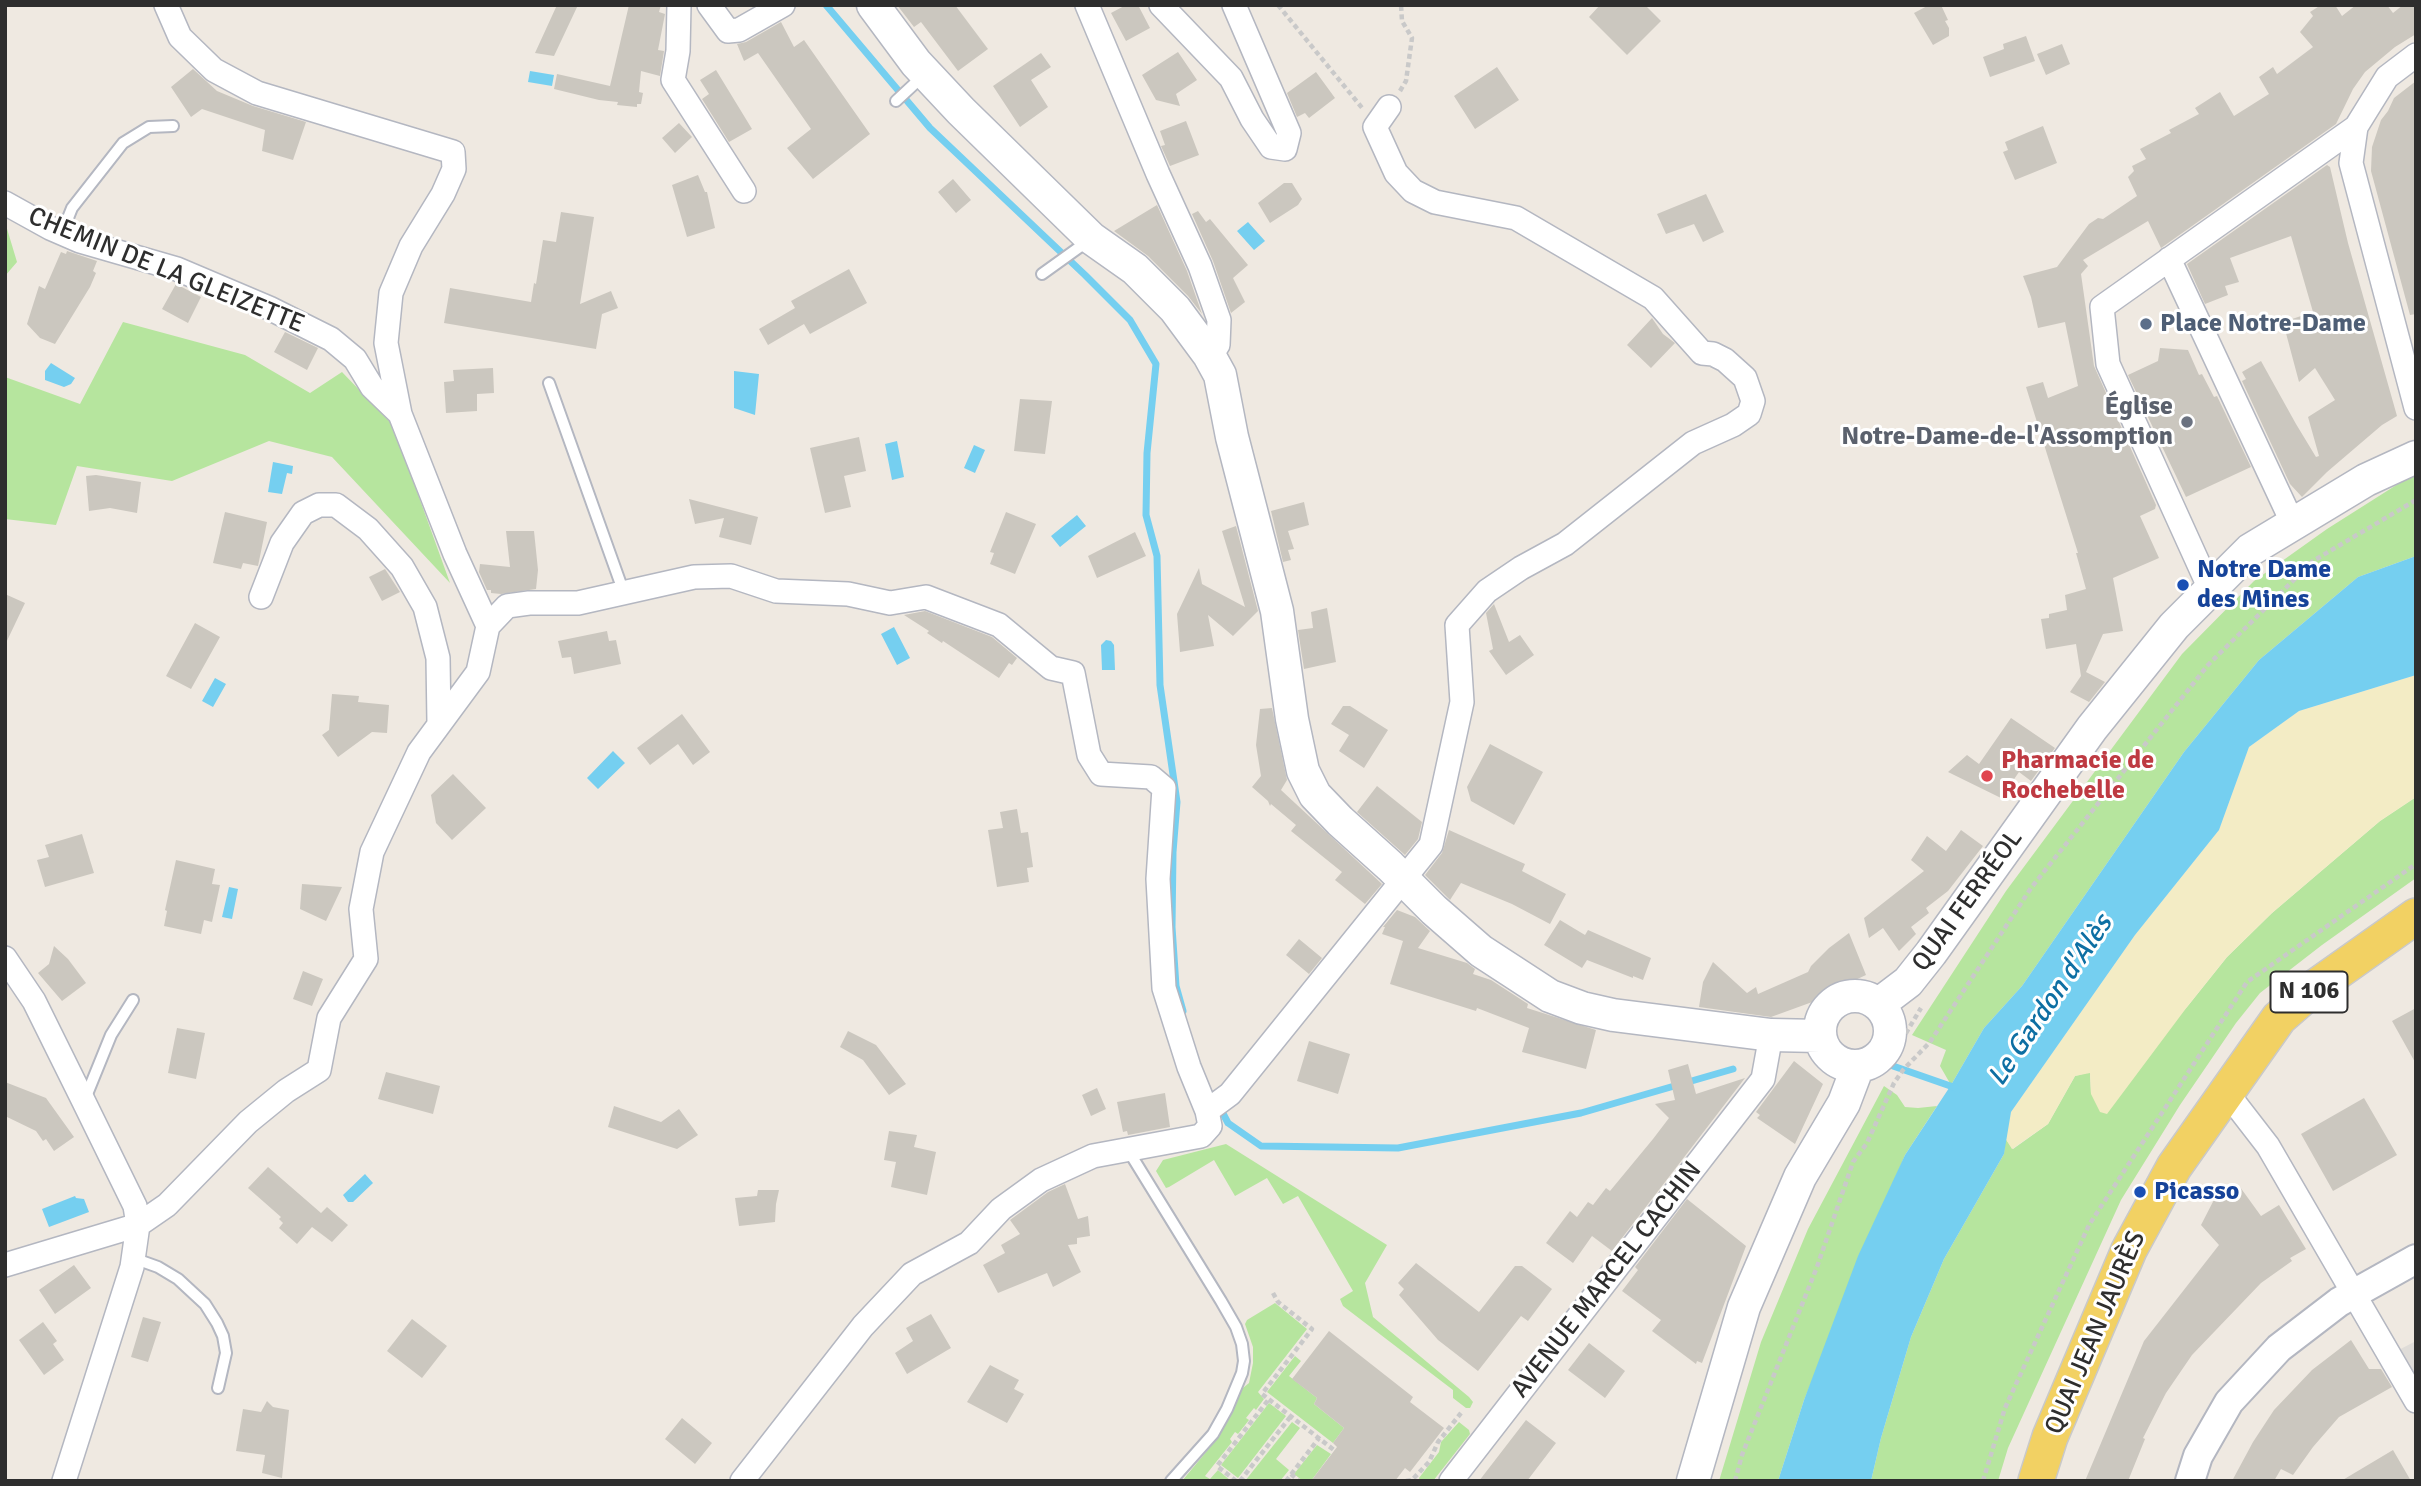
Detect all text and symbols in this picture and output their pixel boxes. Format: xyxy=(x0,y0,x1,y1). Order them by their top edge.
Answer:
street label: CHEMIN DE LA GLEIZETTE xyxy=(23,201,309,341)
place label: Place Notre-Dame xyxy=(2160,308,2366,340)
marker: Place Notre-Dame xyxy=(2138,316,2154,332)
place label: Église Notre-Dame-de-l'Assomption xyxy=(1841,391,2173,452)
marker: Église Notre-Dame-de-l'Assomption xyxy=(2179,414,2195,430)
place label: Notre Dame des Mines xyxy=(2197,554,2331,616)
marker: Notre Dame des Mines xyxy=(2175,577,2191,593)
place label: Pharmacie de Rochebelle xyxy=(2001,745,2154,806)
marker: Pharmacie de Rochebelle xyxy=(1979,768,1995,784)
street label: QUAI FERRÉOL xyxy=(1906,824,2030,978)
water label: Le Gardon d'Alès xyxy=(1981,909,2121,1093)
road number: N 106 xyxy=(2270,972,2348,1012)
street label: AVENUE MARCEL CACHIN xyxy=(1505,1156,1709,1404)
place label: Picasso xyxy=(2154,1176,2239,1208)
marker: Picasso xyxy=(2132,1184,2148,1200)
street label: QUAI JEAN JAURÈS xyxy=(2039,1227,2153,1439)

